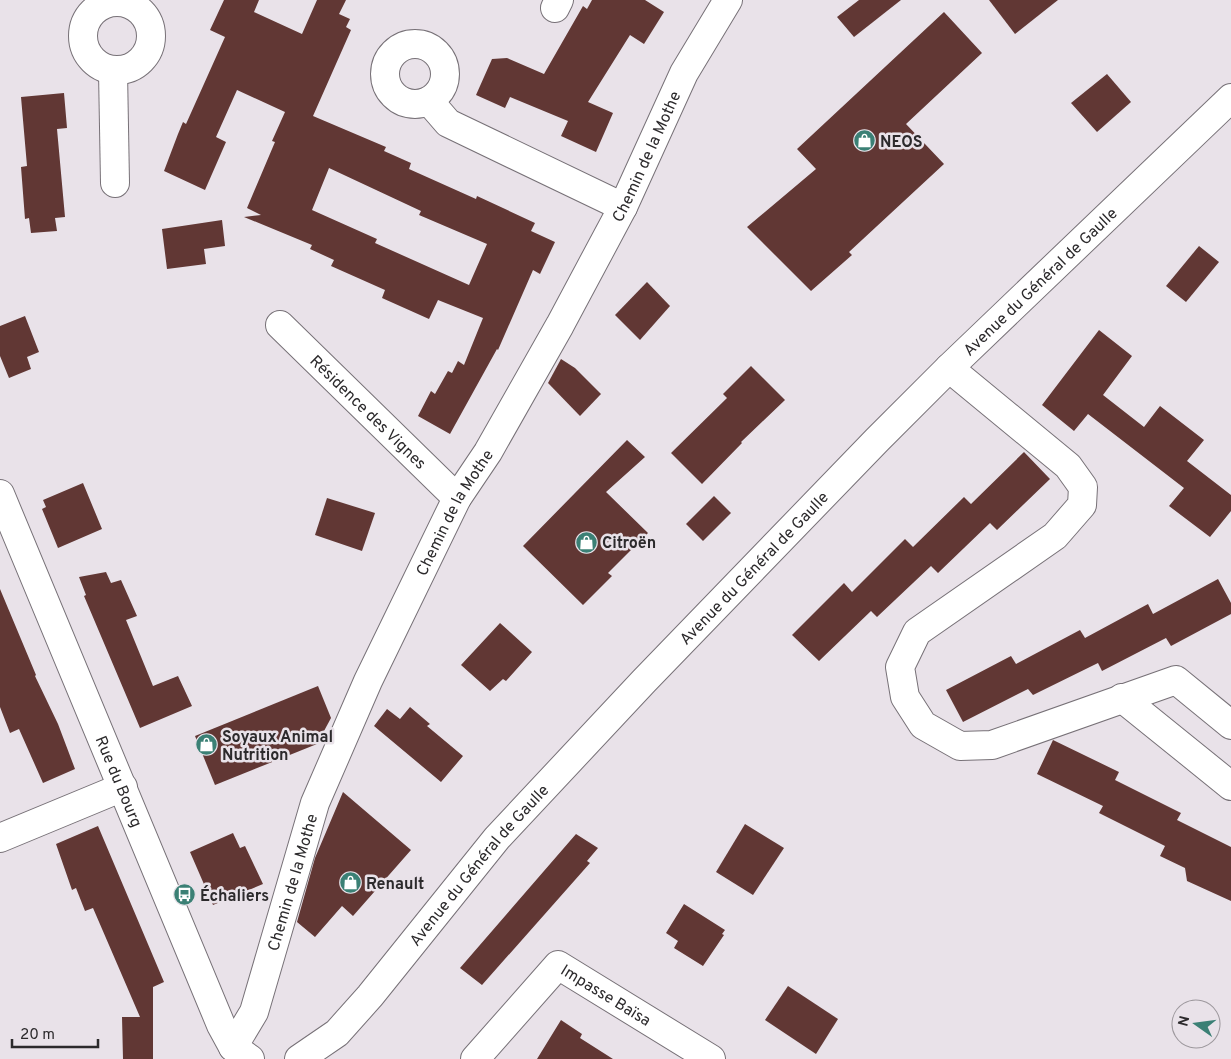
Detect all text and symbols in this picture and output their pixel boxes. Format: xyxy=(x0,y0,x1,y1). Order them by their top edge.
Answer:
street label: Chemin de la Mothe xyxy=(609,88,686,226)
shop icon: NEOS xyxy=(852,129,876,153)
place label: NEOS xyxy=(880,133,923,153)
street label: Avenue du Général de Gaulle xyxy=(960,204,1122,361)
street label: Résidence des Vignes xyxy=(305,352,430,474)
street label: Chemin de la Mothe xyxy=(413,446,499,580)
street label: Avenue du Général de Gaulle xyxy=(676,488,834,650)
shop icon: Citroën xyxy=(574,530,598,554)
place label: Citroën xyxy=(602,534,656,554)
place label: Soyaux Animal Nutrition xyxy=(222,728,333,766)
street label: Rue du Bourg xyxy=(90,733,146,831)
shop icon: Soyaux Animal Nutrition xyxy=(194,733,218,757)
street label: Avenue du Général de Gaulle xyxy=(406,781,554,951)
street label: Chemin de la Mothe xyxy=(264,812,323,954)
shop icon: Renault xyxy=(338,871,362,895)
place label: Renault xyxy=(366,875,424,895)
bus stop icon: Échaliers xyxy=(172,883,196,907)
place label: Échaliers xyxy=(200,885,269,907)
street label: Impasse Baïsa xyxy=(556,961,654,1032)
north arrow xyxy=(1171,999,1221,1049)
text: N xyxy=(1175,1014,1194,1028)
scale bar xyxy=(12,1016,99,1048)
text: 20 m xyxy=(20,1026,55,1045)

